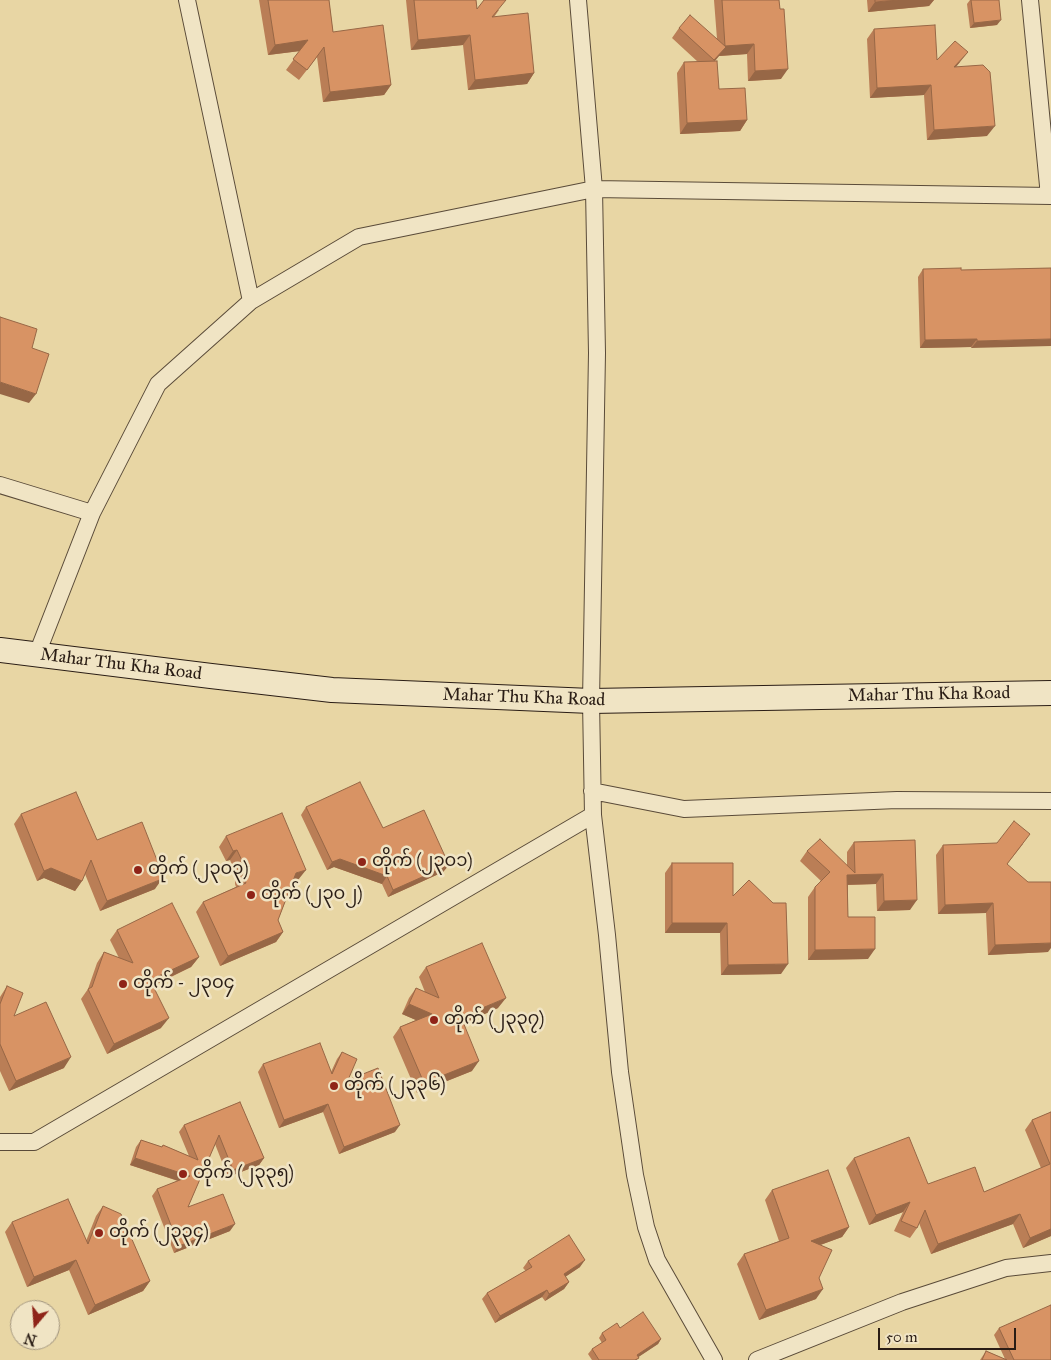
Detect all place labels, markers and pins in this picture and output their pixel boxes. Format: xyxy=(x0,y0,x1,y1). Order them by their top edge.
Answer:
place label: တိုက် (၂၃၀၁) xyxy=(372,851,473,873)
marker: တိုက် (၂၃၀၁) xyxy=(356,856,368,868)
place label: တိုက် (၂၃၀၃) xyxy=(148,859,249,881)
marker: တိုက် (၂၃၀၃) xyxy=(132,864,144,876)
place label: တိုက် (၂၃၀၂) xyxy=(261,884,363,906)
marker: တိုက် (၂၃၀၂) xyxy=(245,889,257,901)
place label: တိုက် - ၂၃၀၄ xyxy=(133,973,235,995)
marker: တိုက် - ၂၃၀၄ xyxy=(117,978,129,990)
place label: တိုက် (၂၃၃၇) xyxy=(444,1009,544,1031)
marker: တိုက် (၂၃၃၇) xyxy=(428,1014,440,1026)
place label: တိုက် (၂၃၃၆) xyxy=(344,1075,446,1097)
marker: တိုက် (၂၃၃၆) xyxy=(328,1080,340,1092)
place label: တိုက် (၂၃၃၅) xyxy=(193,1163,294,1185)
marker: တိုက် (၂၃၃၅) xyxy=(177,1168,189,1180)
place label: တိုက် (၂၃၃၄) xyxy=(109,1222,209,1244)
marker: တိုက် (၂၃၃၄) xyxy=(93,1227,105,1239)

